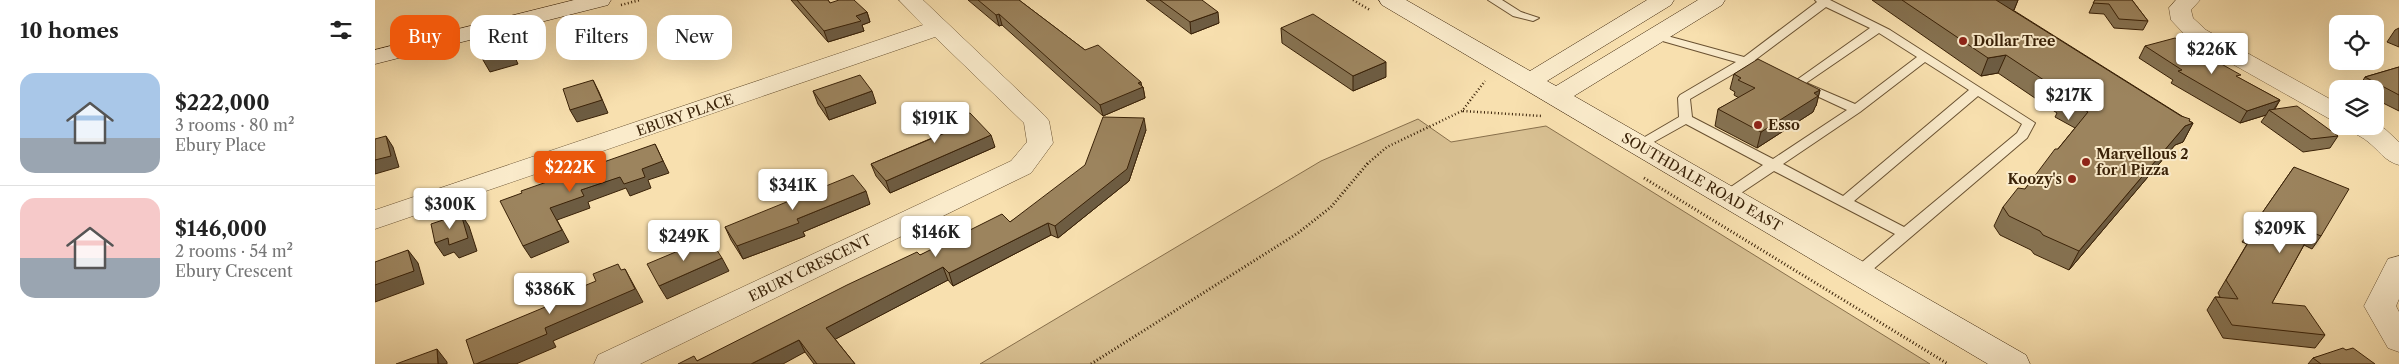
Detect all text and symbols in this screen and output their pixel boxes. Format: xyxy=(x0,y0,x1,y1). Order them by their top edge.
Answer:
chip: Buy xyxy=(390,15,460,60)
chip: Rent xyxy=(470,15,546,60)
chip: Filters xyxy=(556,15,647,60)
chip: New xyxy=(657,15,732,60)
map controls xyxy=(2329,15,2384,135)
button: locate xyxy=(2329,15,2384,70)
icon: filters xyxy=(327,16,355,44)
text: 10 homes xyxy=(20,18,119,43)
place label: Dollar Tree xyxy=(1973,32,2055,50)
pin: $226K xyxy=(2177,32,2247,75)
marker: Dollar Tree xyxy=(1957,35,1969,47)
text: $226K xyxy=(2187,39,2237,59)
pin: $217K xyxy=(2034,78,2104,121)
button: layers xyxy=(2329,80,2384,135)
text: $217K xyxy=(2046,85,2092,105)
text: $222,000 xyxy=(175,90,270,115)
street label: EBURY PLACE xyxy=(634,90,736,140)
icon: home xyxy=(60,93,120,153)
pin: $191K xyxy=(900,102,970,144)
text: $191K xyxy=(912,108,958,128)
text: 3 rooms · 80 m² xyxy=(175,115,294,135)
place label: Esso xyxy=(1768,116,1800,134)
marker: Esso xyxy=(1752,119,1764,131)
street label: SOUTHDALE ROAD EAST xyxy=(1618,129,1786,236)
text: Ebury Place xyxy=(175,135,266,155)
place label: Marvellous 2 for 1 Pizza xyxy=(2096,145,2189,179)
pin: $222K xyxy=(535,150,605,193)
marker: Marvellous 2 for 1 Pizza xyxy=(2080,156,2092,168)
text: $222K xyxy=(545,157,595,177)
pin: $341K xyxy=(758,168,828,211)
place label: Koozy's xyxy=(2007,170,2062,188)
marker: Koozy's xyxy=(2066,173,2078,185)
text: $341K xyxy=(769,175,817,195)
pin: $300K xyxy=(415,188,485,230)
text: $300K xyxy=(424,194,476,214)
pin: $209K xyxy=(2245,212,2315,254)
text: $146,000 xyxy=(175,216,267,241)
pin: $146K xyxy=(901,216,971,258)
icon: home xyxy=(60,218,120,278)
text: $209K xyxy=(2255,218,2305,238)
pin: $249K xyxy=(649,220,719,262)
text: $146K xyxy=(912,222,960,242)
text: $249K xyxy=(659,226,709,246)
street label: EBURY CRESCENT xyxy=(746,230,875,306)
text: 2 rooms · 54 m² xyxy=(175,241,293,261)
text: Ebury Crescent xyxy=(175,261,293,281)
pin: $386K xyxy=(515,272,585,315)
text: $386K xyxy=(525,279,575,299)

